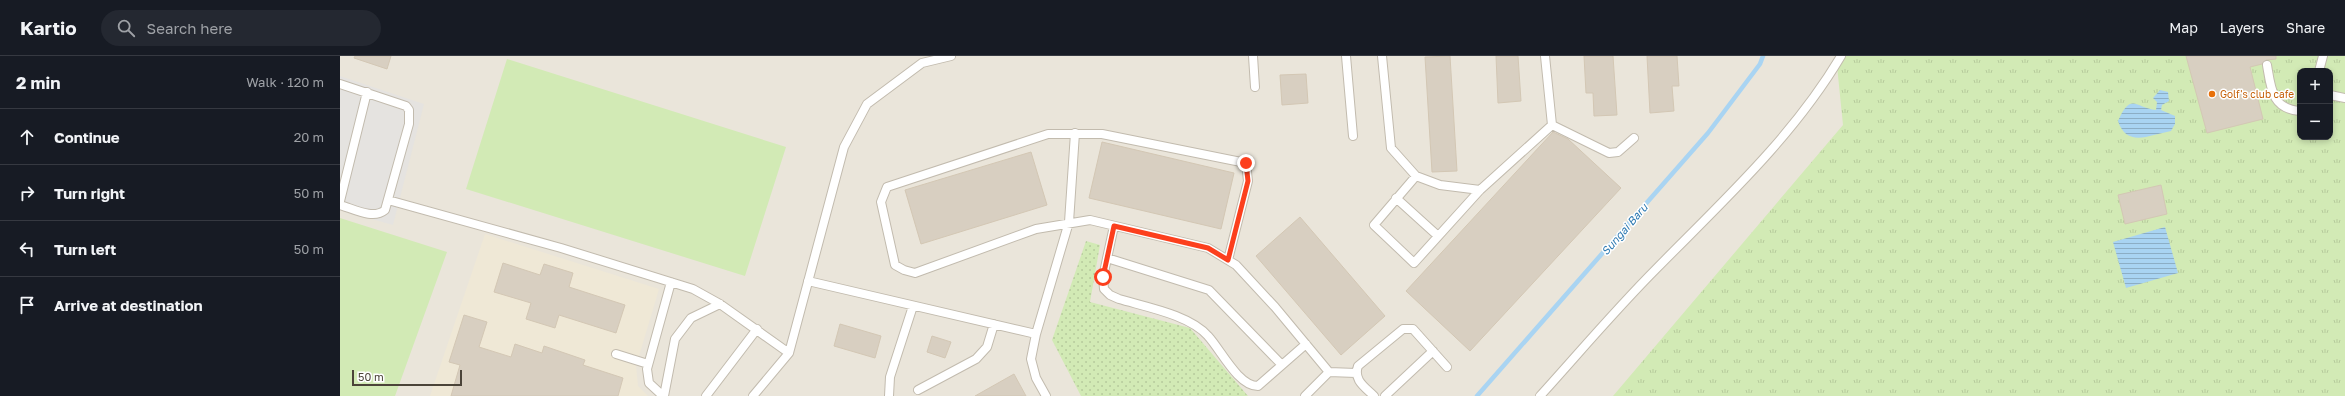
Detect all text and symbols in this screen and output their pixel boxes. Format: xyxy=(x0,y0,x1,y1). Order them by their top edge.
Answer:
search box xyxy=(101,10,381,46)
text: Kartio xyxy=(20,16,77,39)
icon: search xyxy=(115,17,137,39)
text: Search here xyxy=(147,19,233,37)
text: Map xyxy=(2169,19,2198,36)
text: Layers xyxy=(2220,19,2264,36)
text: Share xyxy=(2286,19,2325,36)
map controls xyxy=(2297,68,2333,140)
button: + xyxy=(2297,68,2333,104)
text: 2 min xyxy=(16,72,60,93)
text: Walk · 120 m xyxy=(246,74,324,90)
place label: Golf's club cafe xyxy=(2220,88,2294,100)
marker: Golf's club cafe xyxy=(2207,89,2217,99)
button: − xyxy=(2297,104,2333,140)
icon: ahead xyxy=(16,126,38,148)
text: Continue xyxy=(54,128,120,146)
text: 20 m xyxy=(294,129,324,145)
route end xyxy=(1237,154,1255,172)
icon: right xyxy=(16,182,38,204)
text: Turn right xyxy=(54,184,125,202)
text: 50 m xyxy=(294,185,324,201)
water label: Sungai Baru xyxy=(1598,200,1651,258)
icon: left xyxy=(16,238,38,260)
text: Turn left xyxy=(54,240,116,258)
text: 50 m xyxy=(294,241,324,257)
route start xyxy=(1094,268,1112,286)
icon: arrive xyxy=(16,294,38,316)
text: Arrive at destination xyxy=(54,296,203,314)
scale bar xyxy=(352,368,462,387)
text: 50 m xyxy=(358,370,384,383)

